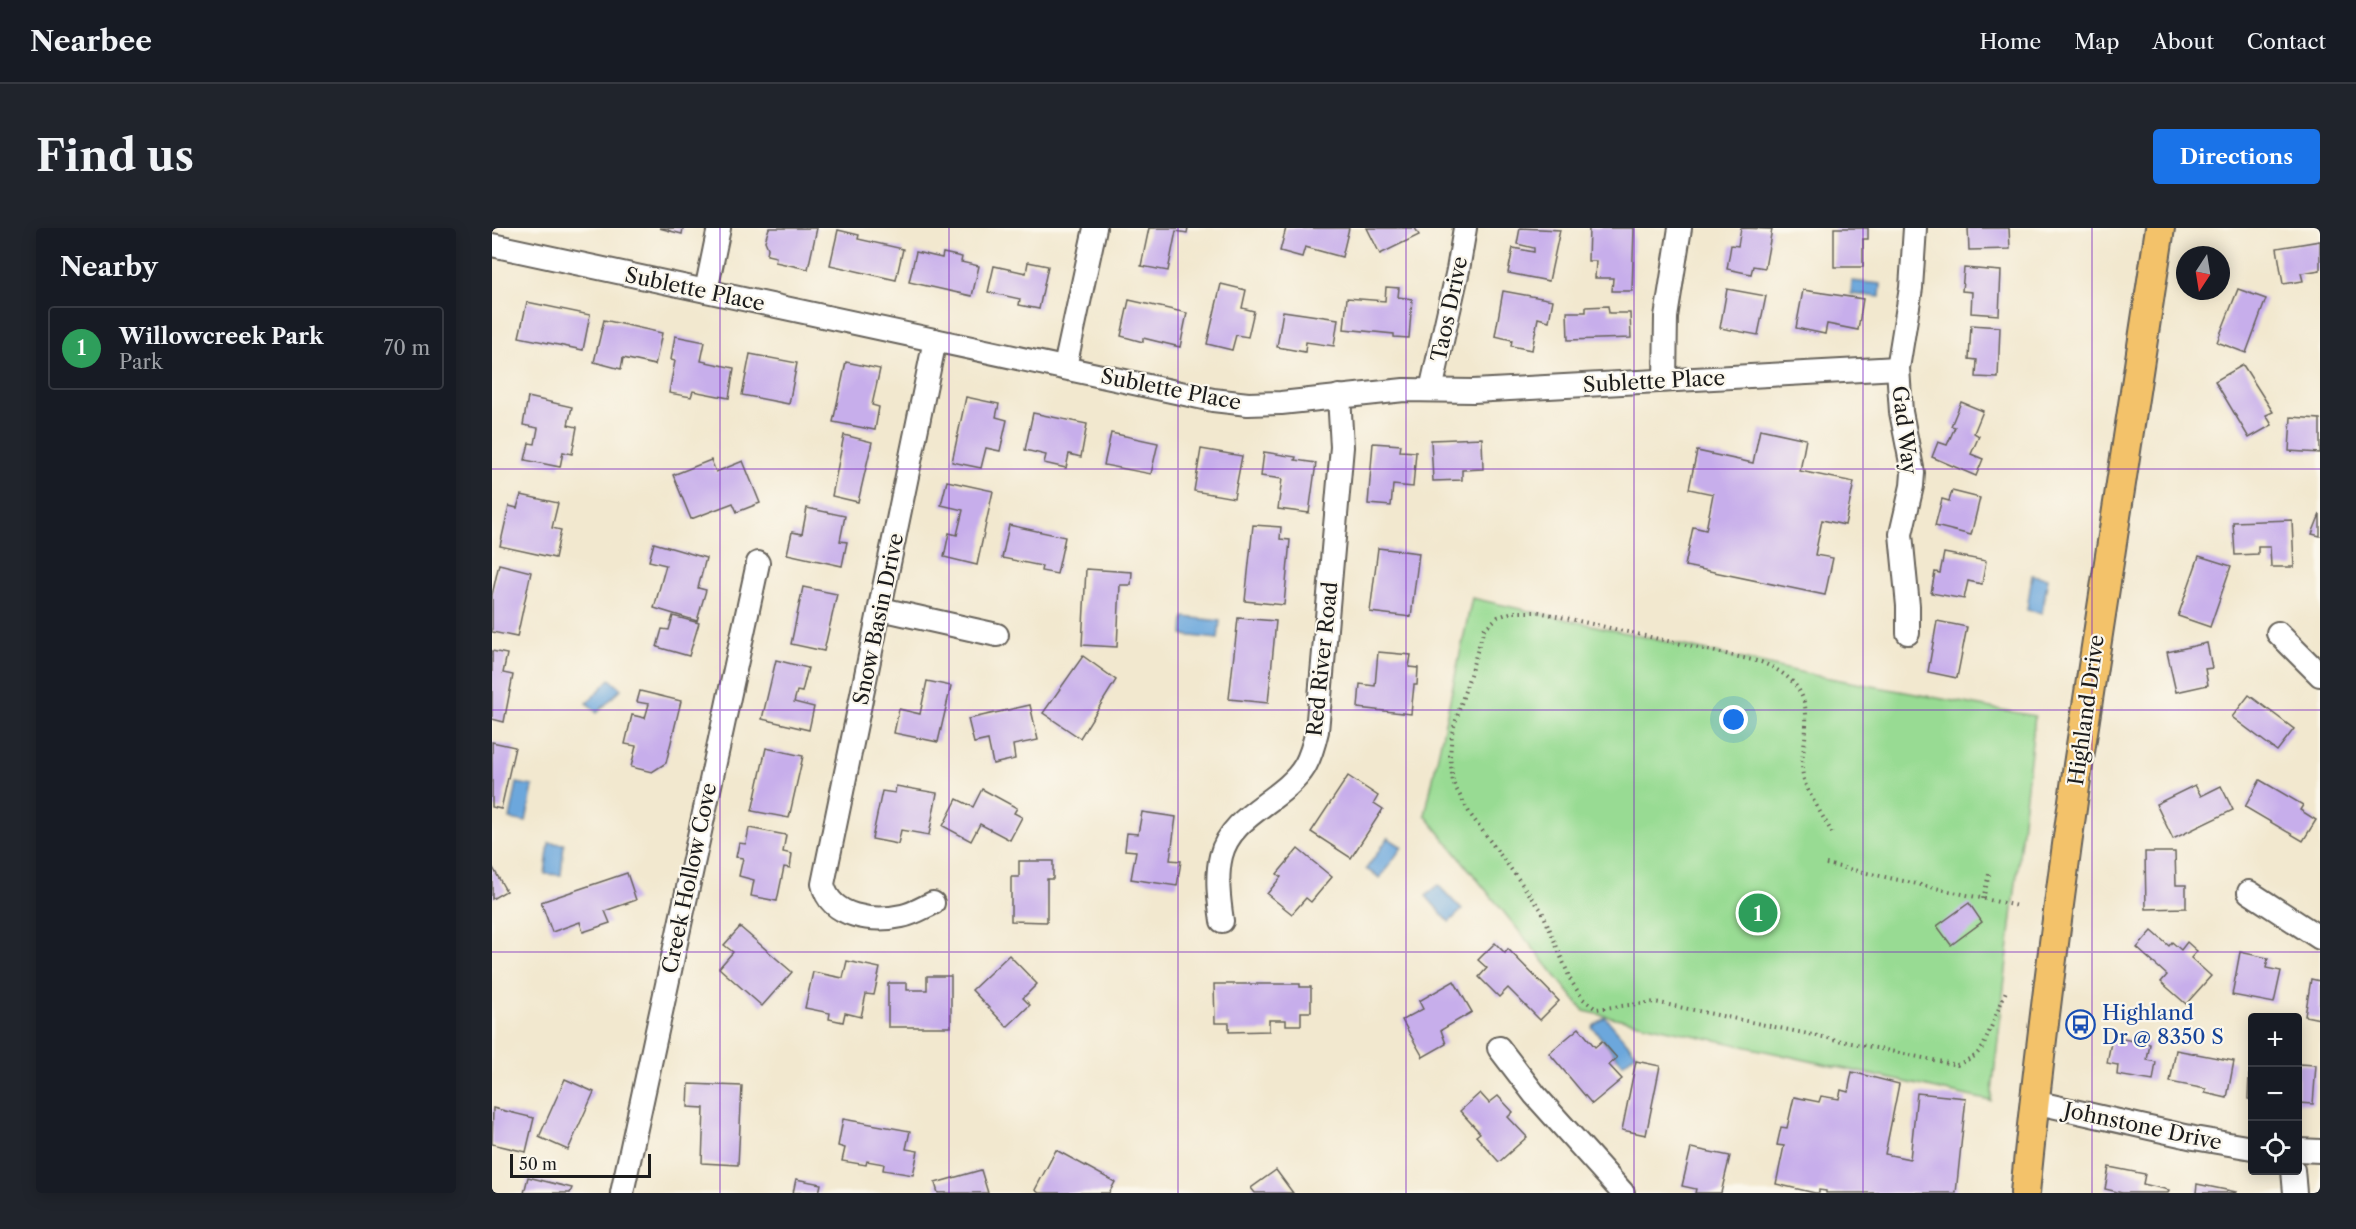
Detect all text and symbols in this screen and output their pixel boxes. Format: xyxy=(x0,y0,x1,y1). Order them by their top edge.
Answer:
text: Nearbee xyxy=(30,24,152,58)
text: Home xyxy=(1980,29,2041,54)
text: Map xyxy=(2074,29,2119,54)
text: About xyxy=(2152,29,2214,54)
text: Contact xyxy=(2247,29,2326,54)
button: Directions xyxy=(2153,129,2320,184)
text: Find us xyxy=(36,130,194,182)
north arrow xyxy=(2176,246,2230,300)
text: Nearby xyxy=(60,251,158,283)
street label: Taos Drive xyxy=(1426,254,1472,364)
street label: Sublette Place xyxy=(623,262,767,316)
text: Willowcreek Park xyxy=(119,323,324,350)
text: 1 xyxy=(77,336,86,360)
text: 70 m xyxy=(384,336,430,360)
text: Park xyxy=(119,350,162,374)
street label: Sublette Place xyxy=(1099,363,1243,415)
street label: Sublette Place xyxy=(1582,365,1726,397)
street label: Gad Way xyxy=(1887,384,1923,476)
street label: Snow Basin Drive xyxy=(848,531,908,707)
street label: Red River Road xyxy=(1301,580,1343,738)
street label: Highland Drive xyxy=(2063,633,2109,787)
your location xyxy=(1719,705,1748,734)
street label: Creek Hollow Cove xyxy=(657,781,721,975)
pin: 1 xyxy=(1738,890,1778,936)
place label: Highland Dr @ 8350 S xyxy=(2102,1000,2224,1049)
bus stop icon: Highland Dr @ 8350 S xyxy=(2065,1008,2097,1040)
map controls xyxy=(2248,1013,2302,1175)
button: + xyxy=(2248,1013,2302,1067)
button: − xyxy=(2248,1067,2302,1121)
street label: Johnstone Drive xyxy=(2059,1096,2224,1155)
button: locate xyxy=(2248,1121,2302,1175)
scale bar xyxy=(510,1151,651,1178)
text: 50 m xyxy=(519,1154,557,1174)

